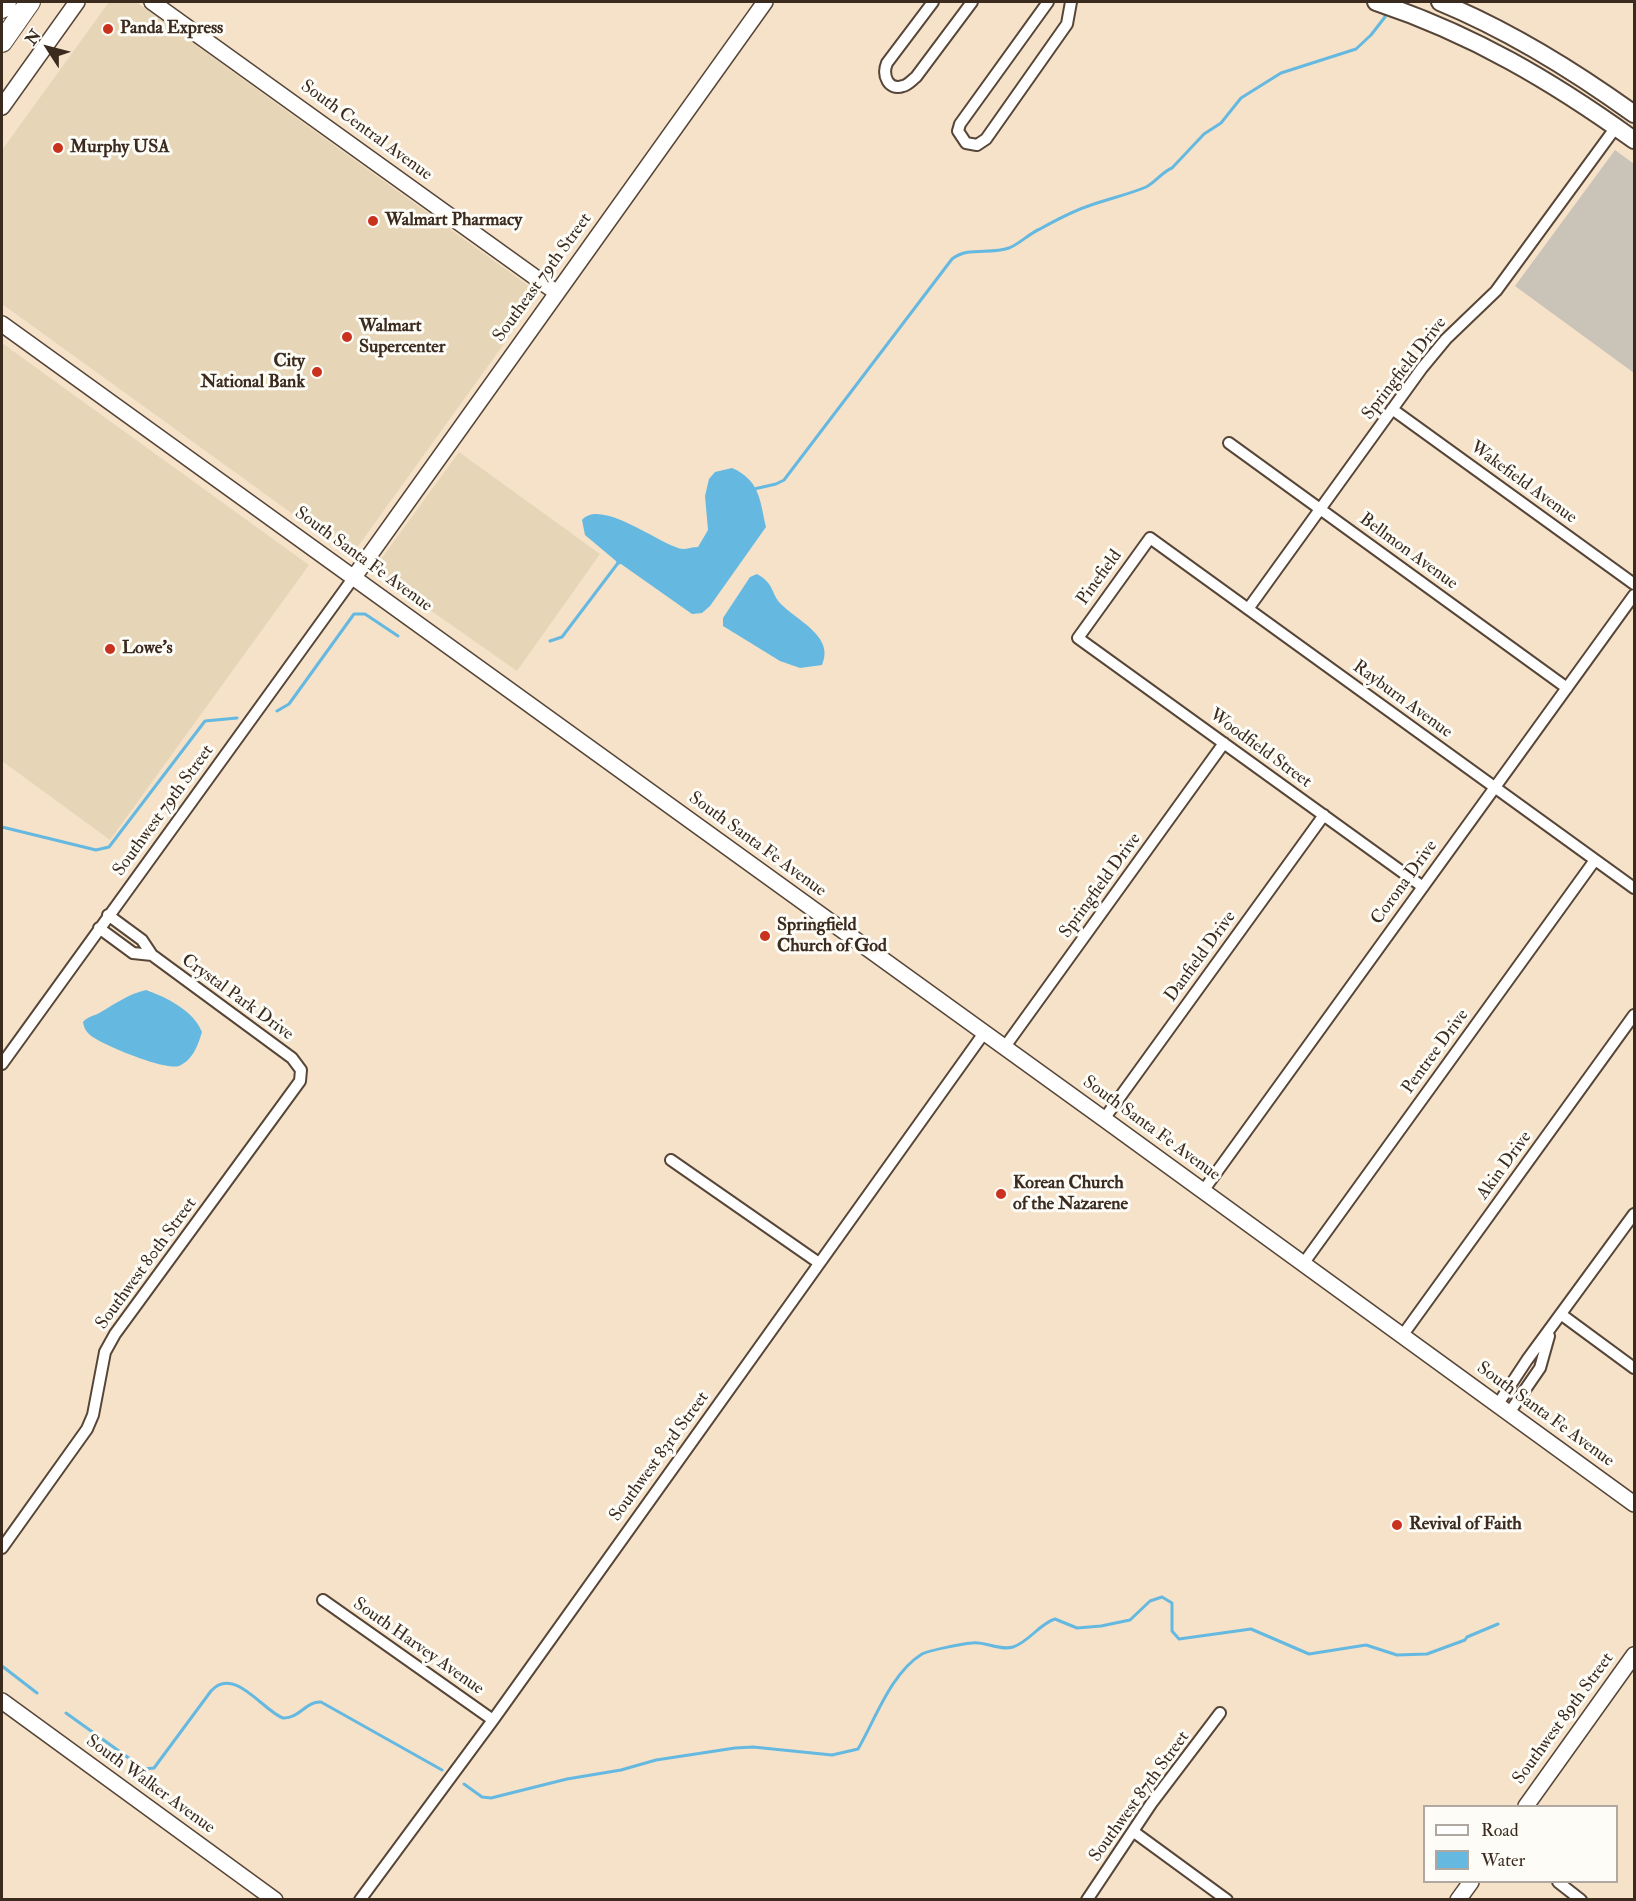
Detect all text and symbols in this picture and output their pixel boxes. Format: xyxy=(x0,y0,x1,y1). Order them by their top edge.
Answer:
north arrow xyxy=(18,18,78,78)
place label: Panda Express xyxy=(120,18,223,40)
marker: Panda Express xyxy=(101,22,115,36)
text: N xyxy=(21,26,46,49)
street label: South Central Avenue xyxy=(296,76,436,186)
place label: Murphy USA xyxy=(70,137,170,159)
marker: Murphy USA xyxy=(51,141,65,155)
street label: Southeast 79th Street xyxy=(489,209,597,347)
place label: Walmart Pharmacy xyxy=(385,210,522,232)
marker: Walmart Pharmacy xyxy=(366,214,380,228)
street label: Springfield Drive xyxy=(1358,313,1452,425)
place label: Walmart Supercenter xyxy=(359,316,446,358)
marker: Walmart Supercenter xyxy=(340,330,354,344)
place label: City National Bank xyxy=(201,351,305,394)
marker: City National Bank xyxy=(310,365,324,379)
street label: Wakefield Avenue xyxy=(1465,437,1581,529)
street label: South Santa Fe Avenue xyxy=(290,503,436,617)
street label: Bellmon Avenue xyxy=(1355,509,1461,595)
street label: Pinefield xyxy=(1073,546,1127,610)
place label: Lowe's xyxy=(122,638,173,660)
marker: Lowe's xyxy=(103,642,117,656)
street label: Rayburn Avenue xyxy=(1348,657,1456,743)
street label: Woodfield Street xyxy=(1205,705,1315,793)
street label: Southwest 79th Street xyxy=(109,741,219,881)
street label: South Santa Fe Avenue xyxy=(684,788,830,902)
street label: Springfield Drive xyxy=(1056,829,1146,943)
street label: Corona Drive xyxy=(1367,837,1443,929)
street label: Danfield Drive xyxy=(1161,907,1241,1007)
place label: Springfield Church of God xyxy=(777,915,887,958)
marker: Springfield Church of God xyxy=(758,929,772,943)
street label: Crystal Park Drive xyxy=(177,950,297,1046)
street label: Pentree Drive xyxy=(1398,1005,1474,1099)
street label: South Santa Fe Avenue xyxy=(1078,1072,1224,1186)
street label: Akin Drive xyxy=(1473,1128,1537,1204)
place label: Korean Church of the Nazarene xyxy=(1013,1173,1128,1216)
marker: Korean Church of the Nazarene xyxy=(994,1187,1008,1201)
street label: Southwest 80th Street xyxy=(92,1194,202,1334)
street label: South Santa Fe Avenue xyxy=(1472,1358,1618,1472)
street label: Southwest 83rd Street xyxy=(606,1388,714,1526)
place label: Revival of Faith xyxy=(1409,1514,1522,1536)
marker: Revival of Faith xyxy=(1390,1518,1404,1532)
street label: South Harvey Avenue xyxy=(348,1594,488,1700)
street label: Southwest 89th Street xyxy=(1509,1649,1619,1789)
street label: Southwest 87th Street xyxy=(1085,1727,1195,1867)
street label: South Walker Avenue xyxy=(81,1731,219,1839)
legend xyxy=(1423,1805,1618,1883)
text: Road xyxy=(1481,1819,1519,1842)
text: Water xyxy=(1481,1849,1525,1872)

